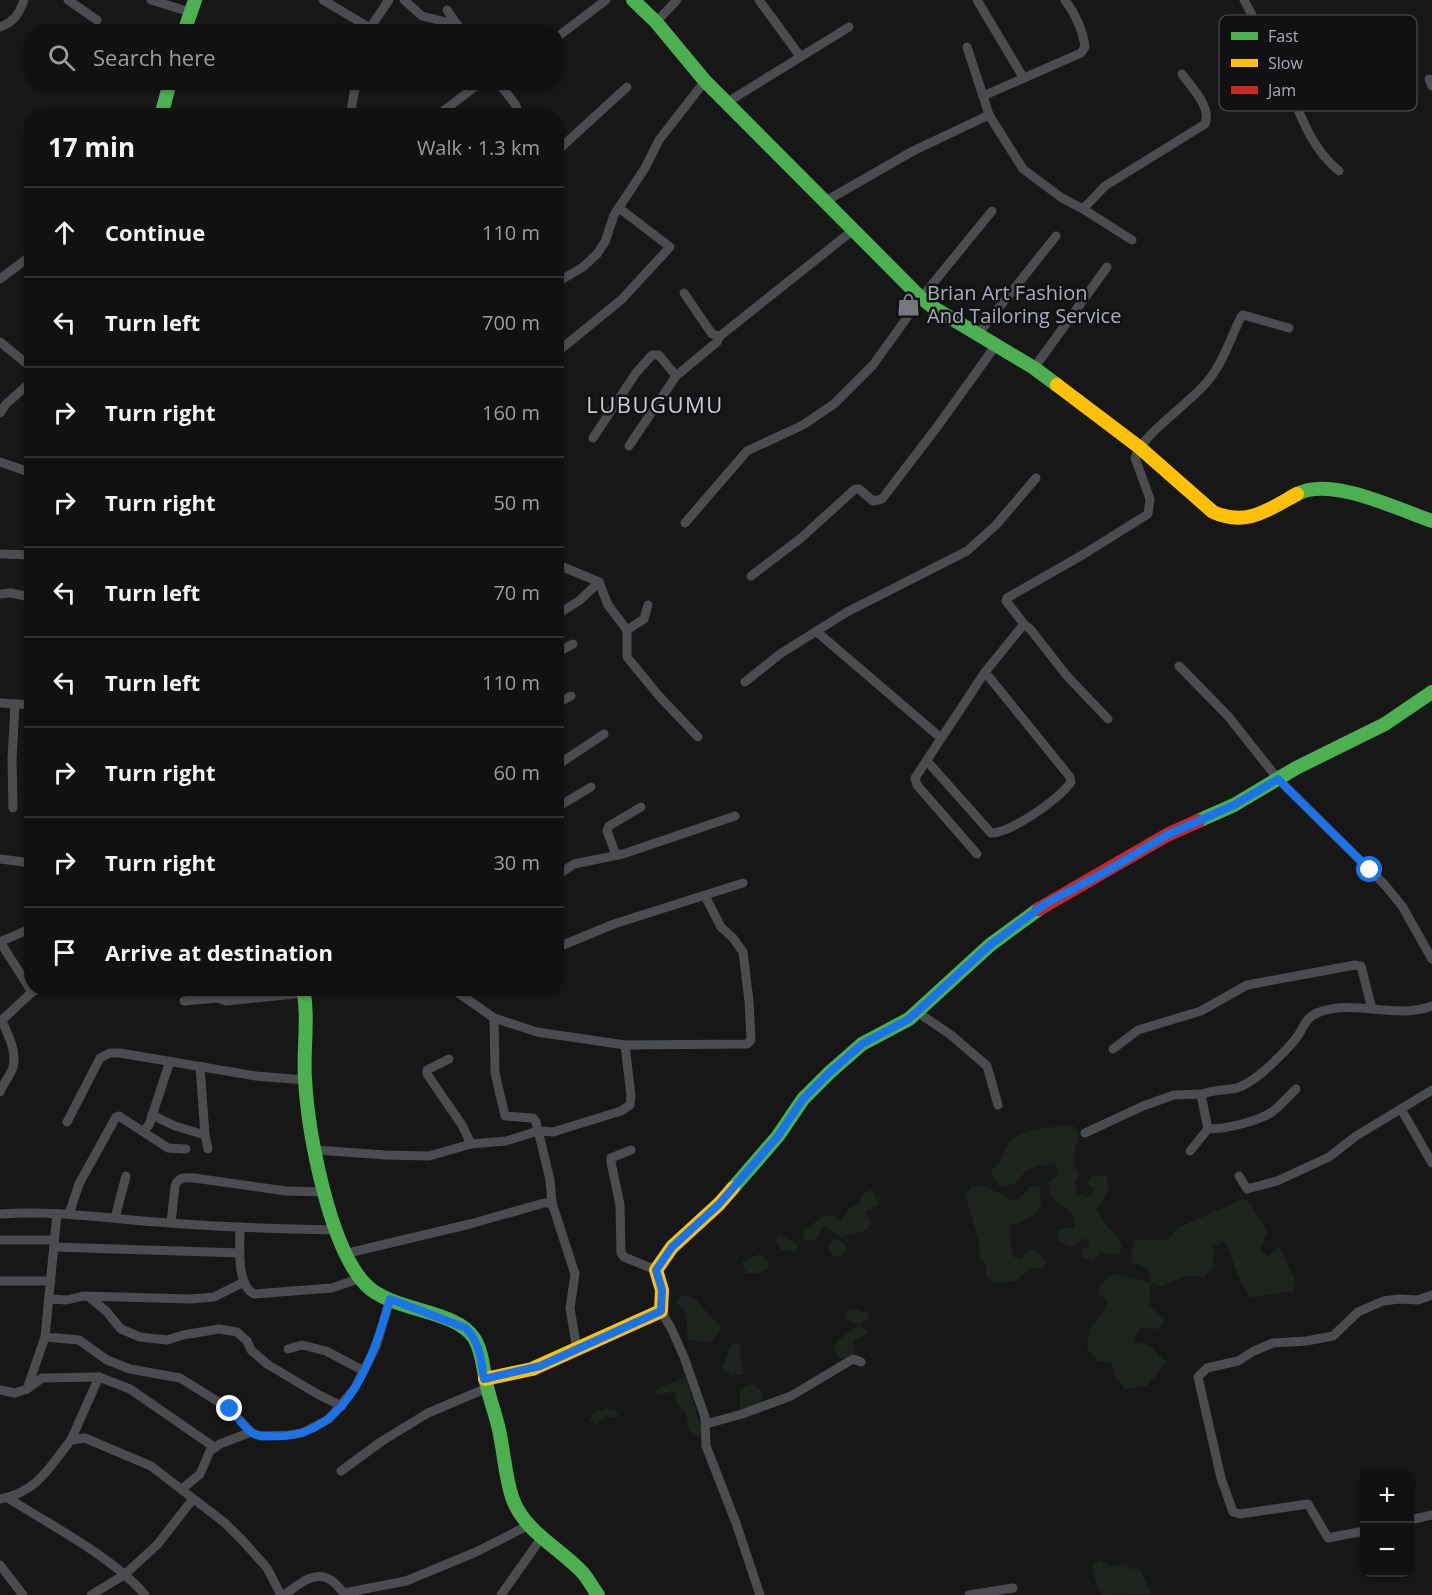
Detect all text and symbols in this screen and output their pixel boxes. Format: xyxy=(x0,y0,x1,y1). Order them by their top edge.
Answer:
legend xyxy=(1219,15,1417,111)
search box xyxy=(24,24,564,90)
text: Fast xyxy=(1268,25,1299,47)
icon: search xyxy=(45,41,78,74)
text: Search here xyxy=(93,42,216,72)
text: Slow xyxy=(1268,52,1303,74)
text: Jam xyxy=(1266,79,1296,101)
text: 17 min xyxy=(48,129,135,165)
text: Walk · 1.3 km xyxy=(417,134,540,161)
icon: ahead xyxy=(48,216,81,249)
text: Continue xyxy=(105,217,205,247)
text: 110 m xyxy=(482,219,540,246)
place label: Brian Art Fashion And Tailoring Service xyxy=(927,279,1121,329)
shop icon: Brian Art Fashion And Tailoring Service xyxy=(896,291,922,317)
icon: left xyxy=(48,306,81,339)
text: Turn left xyxy=(105,307,200,337)
text: 700 m xyxy=(482,309,540,336)
district label: LUBUGUMU xyxy=(586,389,724,419)
icon: right xyxy=(48,396,81,429)
text: Turn right xyxy=(105,397,216,427)
text: 160 m xyxy=(482,399,540,426)
icon: right xyxy=(48,486,81,519)
text: Turn right xyxy=(105,487,216,517)
text: 50 m xyxy=(493,489,540,516)
icon: left xyxy=(48,576,81,609)
text: Turn left xyxy=(105,577,200,607)
text: 70 m xyxy=(493,579,540,606)
icon: left xyxy=(48,666,81,699)
text: Turn left xyxy=(105,667,200,697)
text: 110 m xyxy=(482,669,540,696)
icon: right xyxy=(48,756,81,789)
text: Turn right xyxy=(105,757,216,787)
text: 60 m xyxy=(493,759,540,786)
icon: right xyxy=(48,846,81,879)
text: Turn right xyxy=(105,847,216,877)
text: 30 m xyxy=(493,849,540,876)
route start xyxy=(1356,856,1382,882)
icon: arrive xyxy=(48,936,81,969)
text: Arrive at destination xyxy=(105,937,333,967)
route end xyxy=(216,1395,242,1421)
map controls xyxy=(1360,1469,1414,1577)
button: + xyxy=(1360,1469,1414,1523)
button: − xyxy=(1360,1523,1414,1577)

